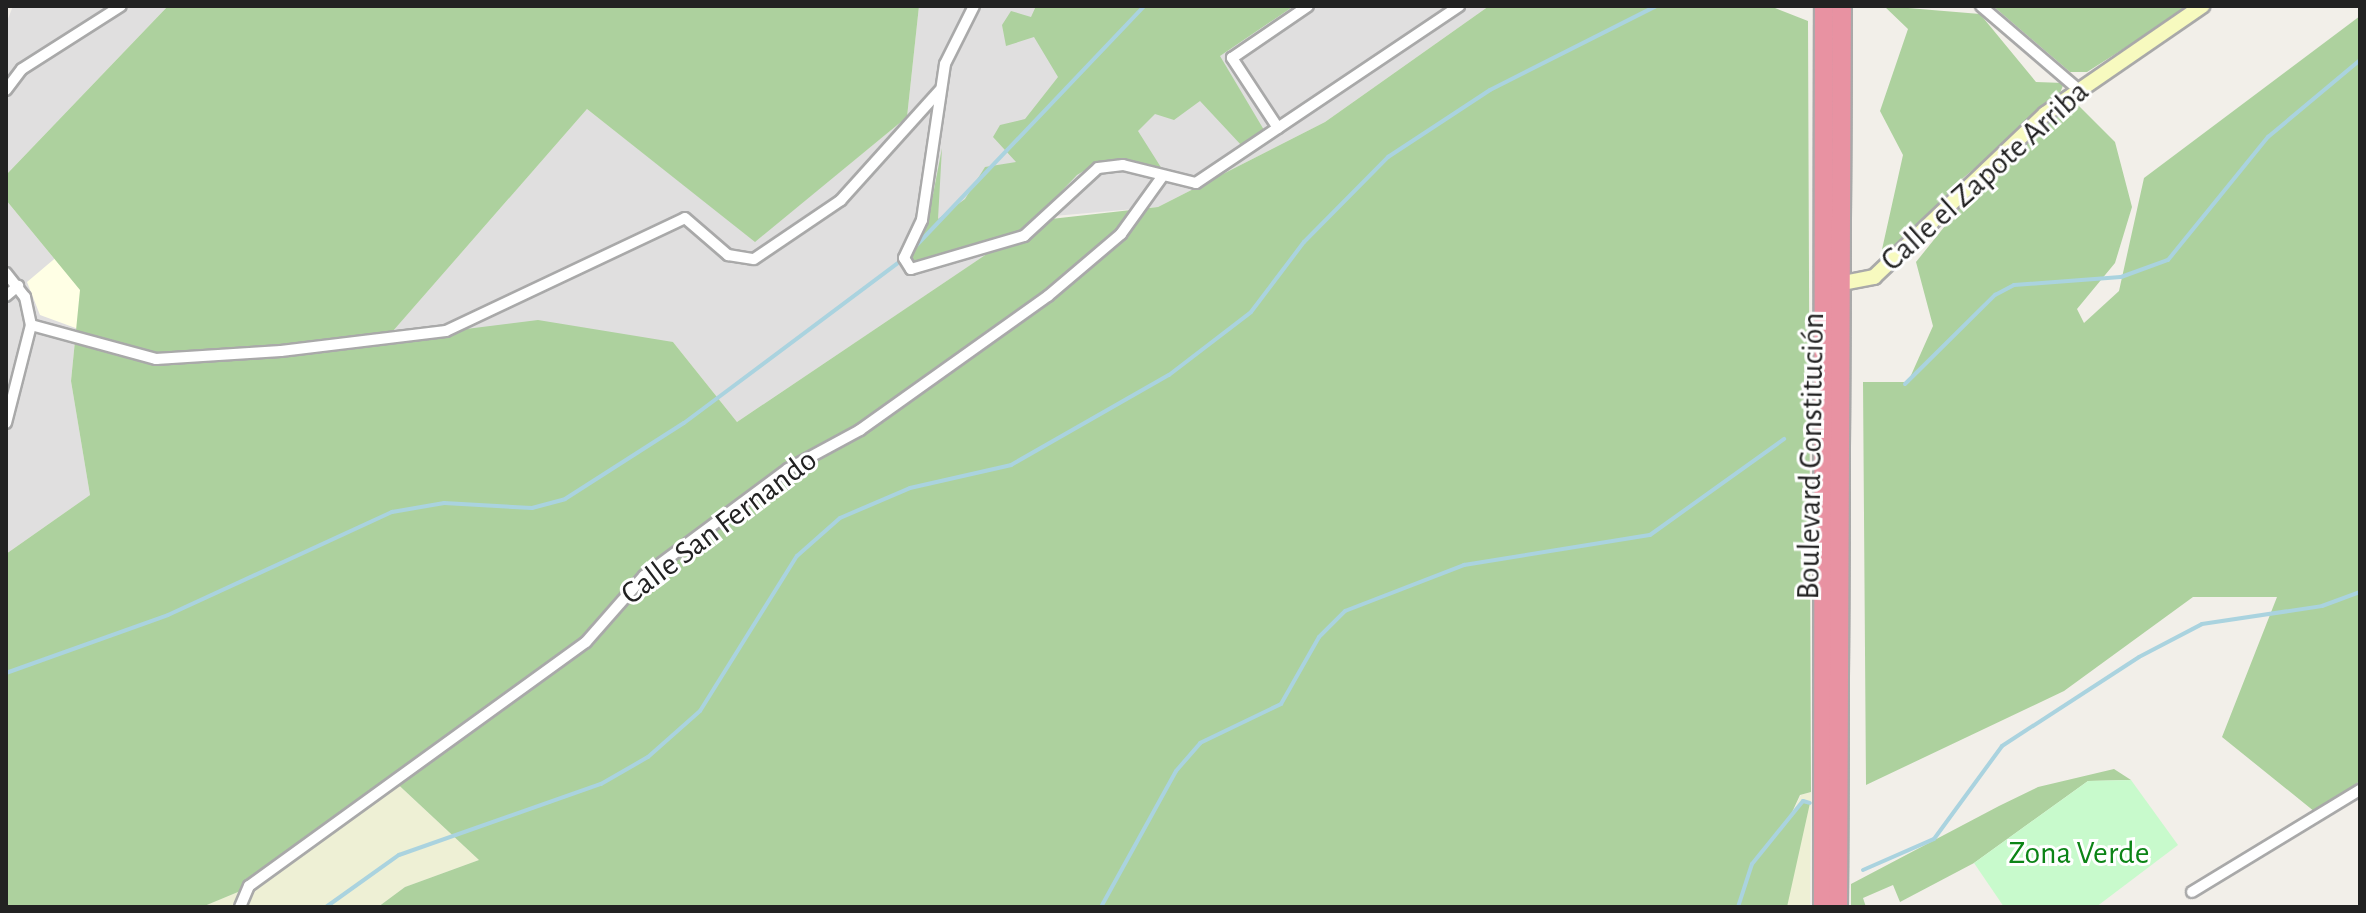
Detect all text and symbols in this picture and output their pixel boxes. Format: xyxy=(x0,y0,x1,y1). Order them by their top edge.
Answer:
street label: Calle el Zapote Arriba xyxy=(1873,73,2097,279)
street label: Boulevard Constitución xyxy=(1789,312,1833,600)
street label: Calle San Fernando xyxy=(613,441,825,613)
park label: Zona Verde xyxy=(2008,834,2150,872)

